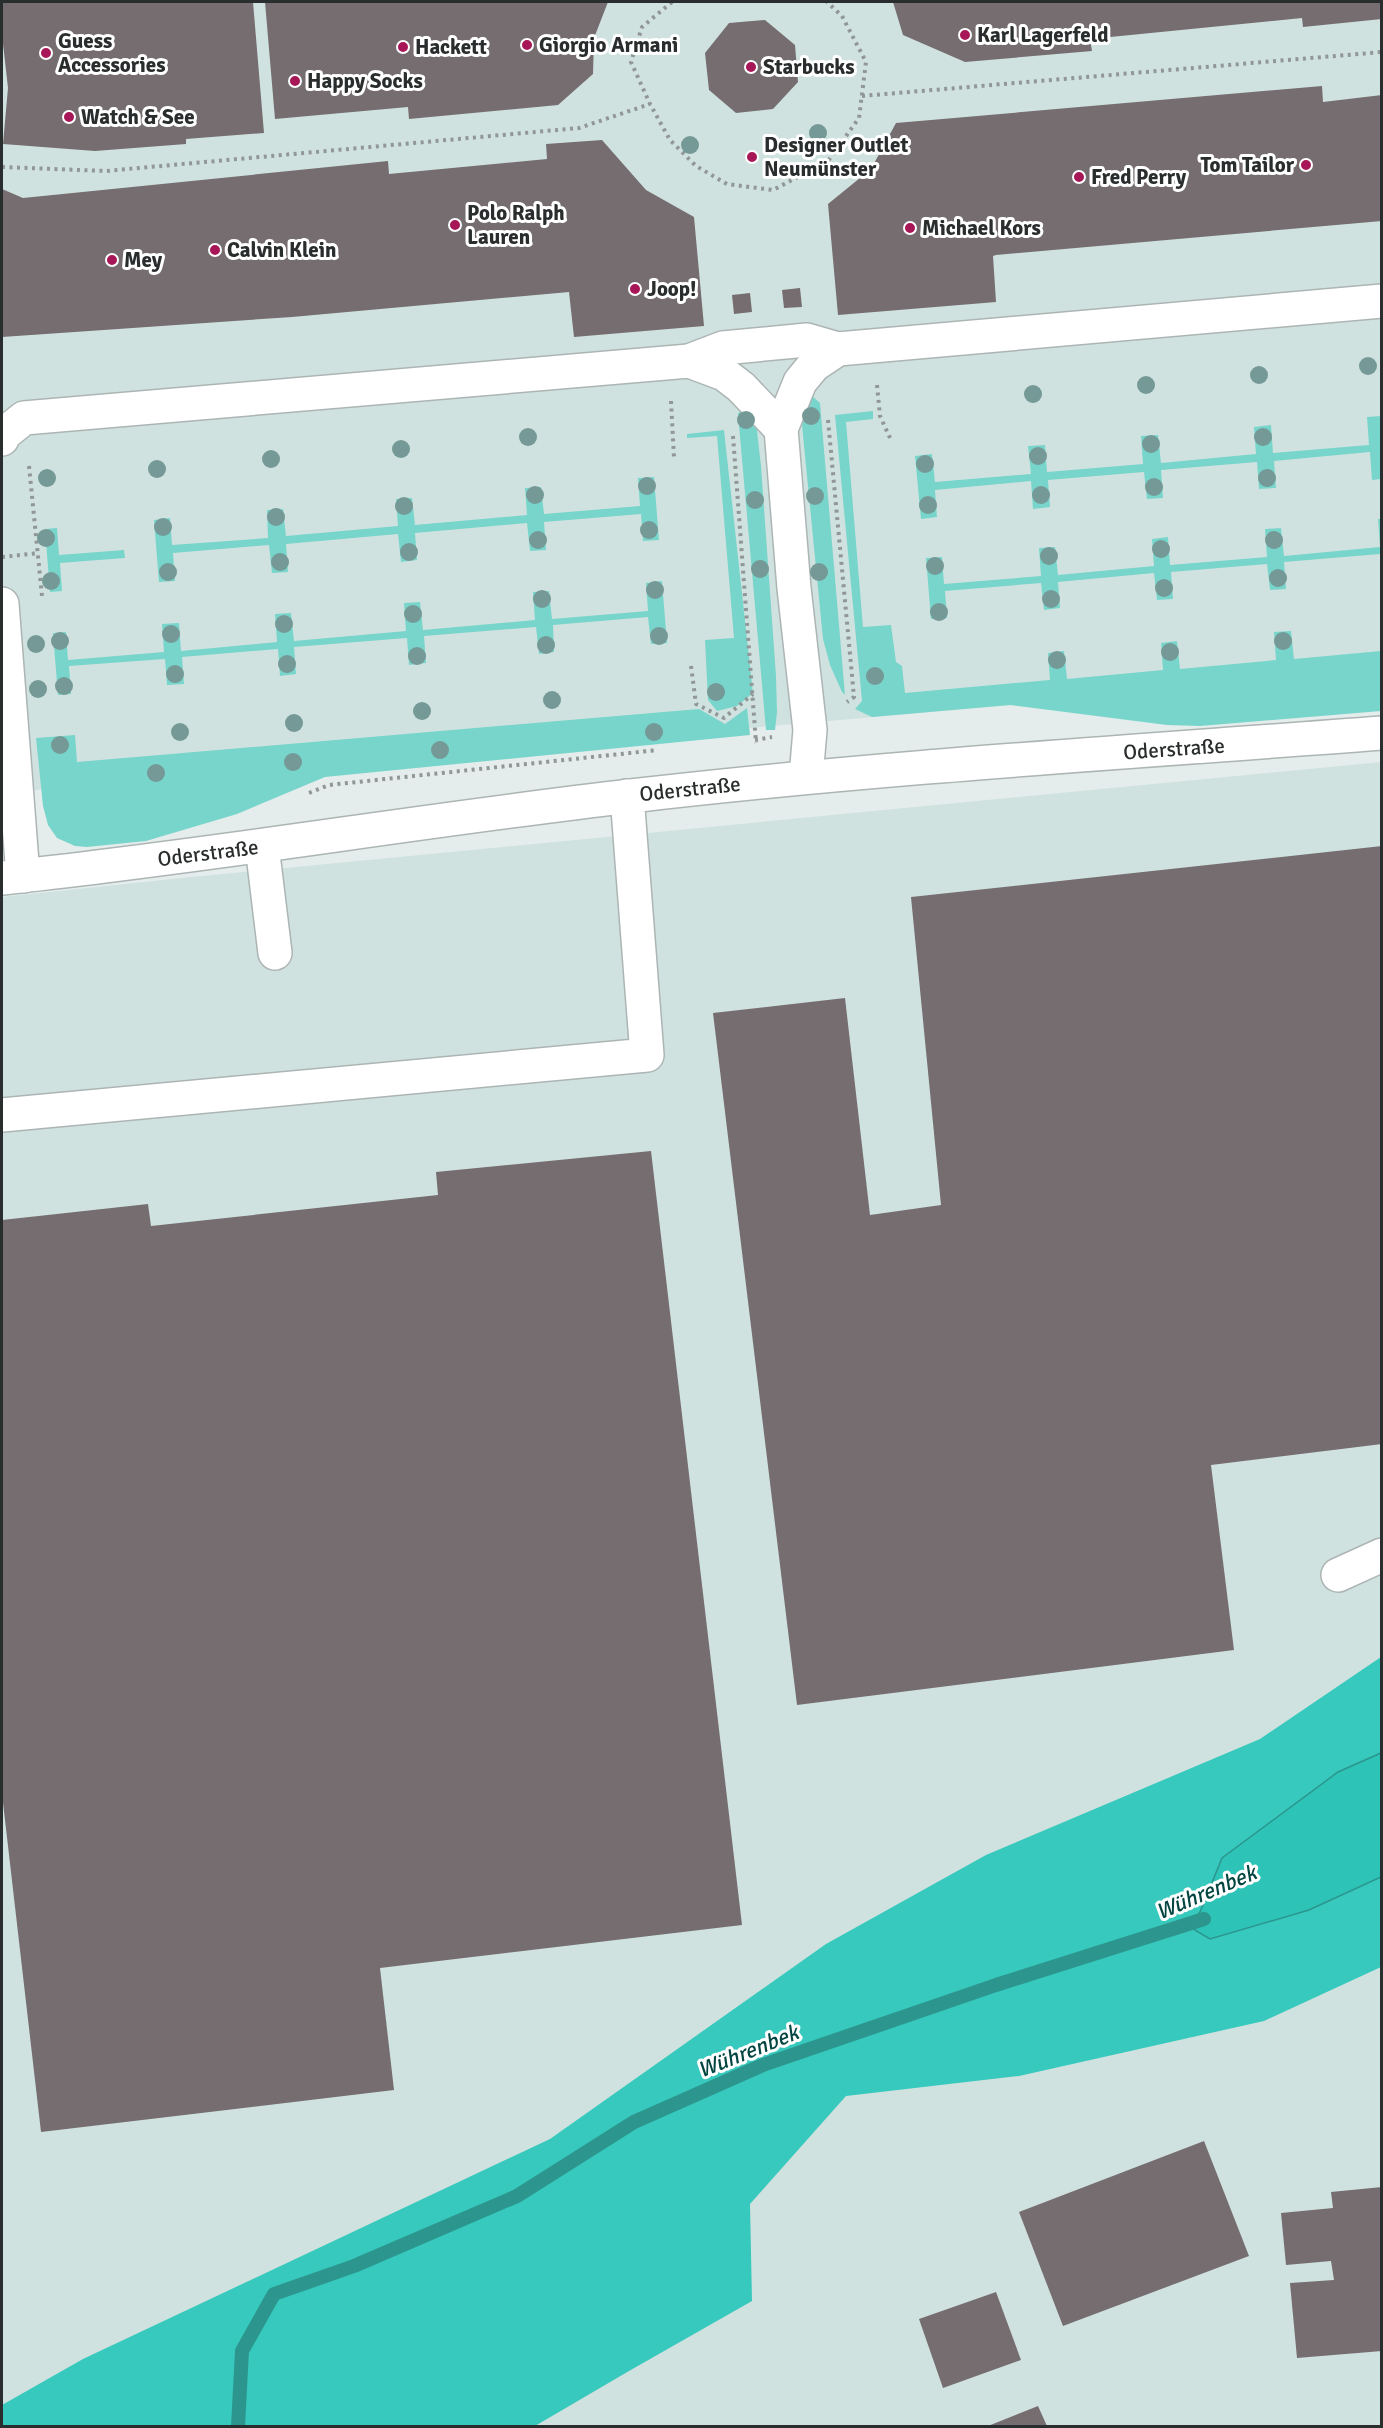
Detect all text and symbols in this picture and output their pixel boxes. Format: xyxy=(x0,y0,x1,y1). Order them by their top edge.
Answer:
place label: Karl Lagerfeld xyxy=(977,22,1109,48)
place label: Guess Accessories xyxy=(58,28,166,78)
marker: Karl Lagerfeld xyxy=(958,28,972,42)
place label: Giorgio Armani xyxy=(539,32,678,58)
place label: Hackett xyxy=(415,34,487,60)
marker: Giorgio Armani xyxy=(520,38,534,52)
marker: Hackett xyxy=(396,40,410,54)
marker: Guess Accessories xyxy=(39,46,53,60)
place label: Starbucks xyxy=(763,54,855,80)
marker: Starbucks xyxy=(744,60,758,74)
place label: Happy Socks xyxy=(307,68,423,94)
marker: Happy Socks xyxy=(288,74,302,88)
place label: Watch & See xyxy=(81,104,195,130)
marker: Watch & See xyxy=(62,110,76,124)
place label: Designer Outlet Neumünster xyxy=(764,132,908,182)
marker: Designer Outlet Neumünster xyxy=(745,150,759,164)
place label: Tom Tailor xyxy=(1201,152,1295,178)
marker: Tom Tailor xyxy=(1299,158,1313,172)
place label: Fred Perry xyxy=(1091,164,1187,190)
marker: Fred Perry xyxy=(1072,170,1086,184)
place label: Polo Ralph Lauren xyxy=(467,200,565,250)
place label: Michael Kors xyxy=(922,215,1041,241)
marker: Polo Ralph Lauren xyxy=(448,218,462,232)
marker: Michael Kors xyxy=(903,221,917,235)
place label: Calvin Klein xyxy=(227,237,336,263)
marker: Calvin Klein xyxy=(208,243,222,257)
place label: Mey xyxy=(124,247,163,273)
marker: Mey xyxy=(105,253,119,267)
place label: Joop! xyxy=(647,276,697,302)
marker: Joop! xyxy=(628,282,642,296)
street label: Oderstraße xyxy=(1122,732,1226,766)
street label: Oderstraße xyxy=(638,771,742,807)
street label: Oderstraße xyxy=(156,834,260,872)
water label: Wührenbek xyxy=(1152,1858,1262,1925)
water label: Wührenbek xyxy=(694,2018,804,2083)

